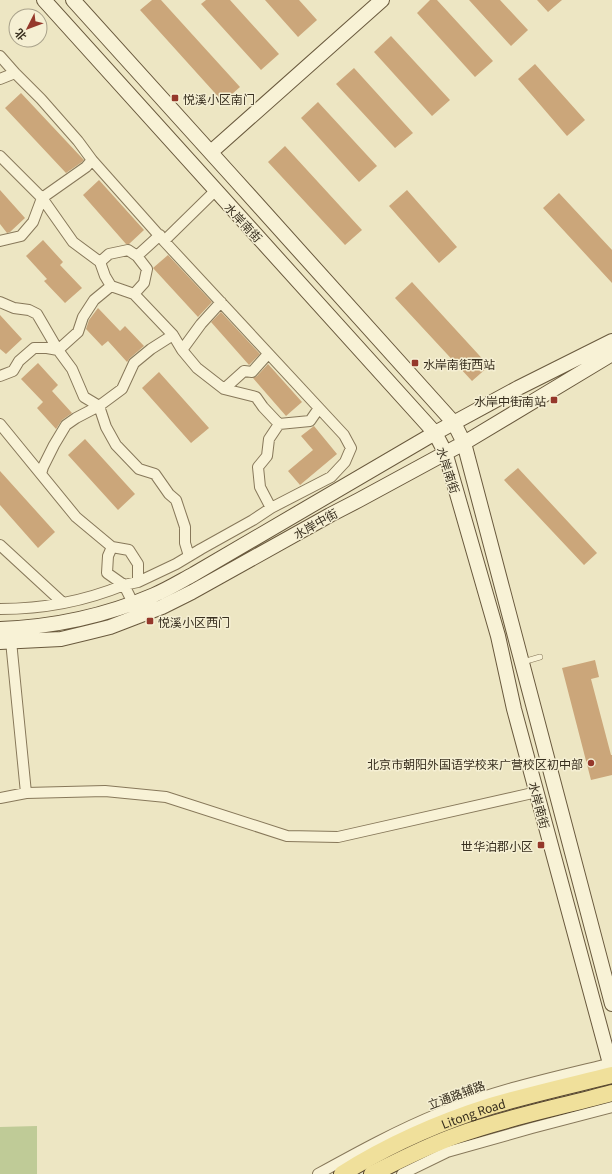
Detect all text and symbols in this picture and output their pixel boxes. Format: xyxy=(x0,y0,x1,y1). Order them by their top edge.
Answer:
north arrow xyxy=(8,8,48,48)
text: 北 xyxy=(10,26,29,45)
place label: 悦溪小区南门 xyxy=(183,90,255,107)
marker: 悦溪小区南门 xyxy=(170,93,180,103)
street label: 水岸南街 xyxy=(221,199,267,245)
place label: 水岸南街西站 xyxy=(423,355,495,372)
marker: 水岸南街西站 xyxy=(410,358,420,368)
place label: 水岸中街南站 xyxy=(474,392,546,409)
marker: 水岸中街南站 xyxy=(549,395,559,405)
street label: 水岸南街 xyxy=(433,445,465,495)
street label: 水岸中街 xyxy=(290,504,340,542)
place label: 悦溪小区西门 xyxy=(158,613,230,630)
marker: 悦溪小区西门 xyxy=(145,616,155,626)
place label: 北京市朝阳外国语学校来广营校区初中部 xyxy=(367,755,583,772)
marker: 北京市朝阳外国语学校来广营校区初中部 xyxy=(586,758,596,768)
street label: 水岸南街 xyxy=(526,780,554,830)
place label: 世华泊郡小区 xyxy=(461,837,533,854)
marker: 世华泊郡小区 xyxy=(536,840,546,850)
street label: 立通路辅路 xyxy=(425,1076,487,1112)
street label: Litong Road xyxy=(438,1094,507,1132)

